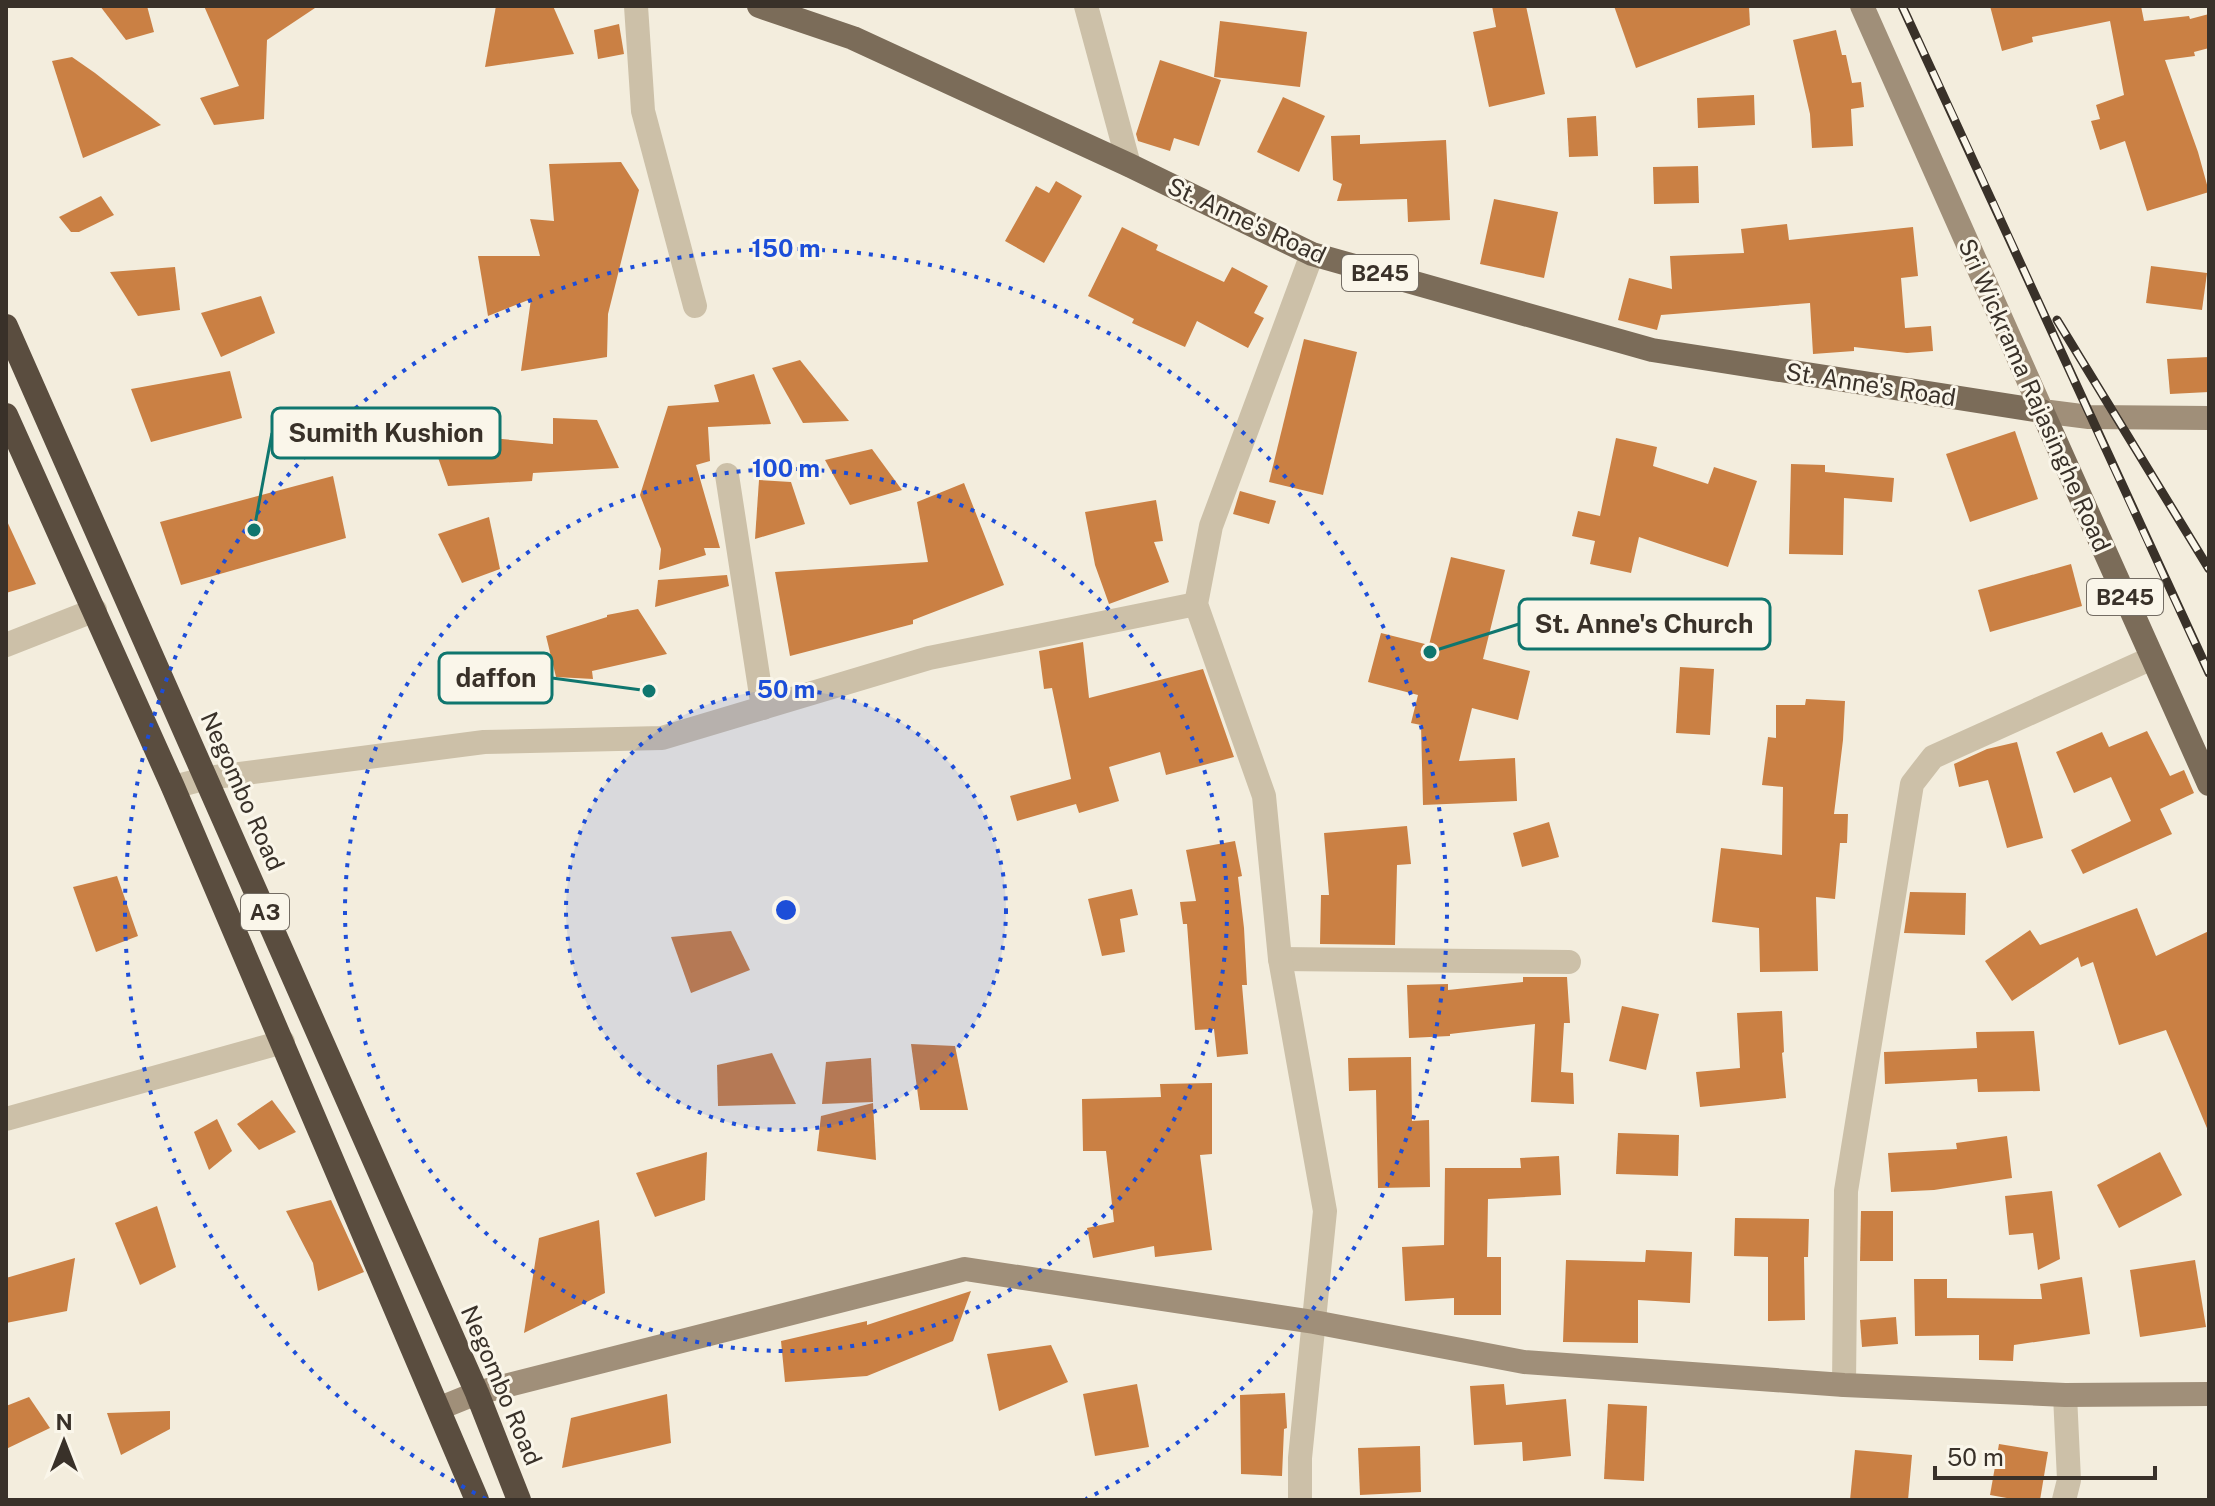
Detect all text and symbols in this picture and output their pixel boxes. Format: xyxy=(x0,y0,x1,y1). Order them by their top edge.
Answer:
street label: St. Anne's Road xyxy=(1163,171,1331,269)
text: 150 m xyxy=(752,234,820,262)
street label: Sri Wickrama Rajasinghe Road xyxy=(1953,234,2117,556)
road number: B245 xyxy=(1342,255,1418,291)
street label: St. Anne's Road xyxy=(1784,357,1958,411)
callout: Sumith Kushion xyxy=(272,408,500,458)
text: Sumith Kushion xyxy=(288,417,484,448)
text: 100 m xyxy=(752,454,820,482)
road number: B245 xyxy=(2087,579,2163,615)
callout: St. Anne's Church xyxy=(1519,599,1770,649)
text: St. Anne's Church xyxy=(1535,608,1753,639)
callout: daffon xyxy=(439,653,552,703)
text: daffon xyxy=(455,662,537,693)
text: 50 m xyxy=(757,675,815,703)
street label: Negombo Road xyxy=(195,707,291,875)
road number: A3 xyxy=(241,894,289,930)
centre of rings xyxy=(772,896,800,924)
street label: Negombo Road xyxy=(456,1301,548,1469)
north arrow xyxy=(24,1402,104,1482)
text: N xyxy=(55,1409,73,1435)
scale bar xyxy=(1935,1430,2155,1480)
text: 50 m xyxy=(1947,1443,2004,1471)

